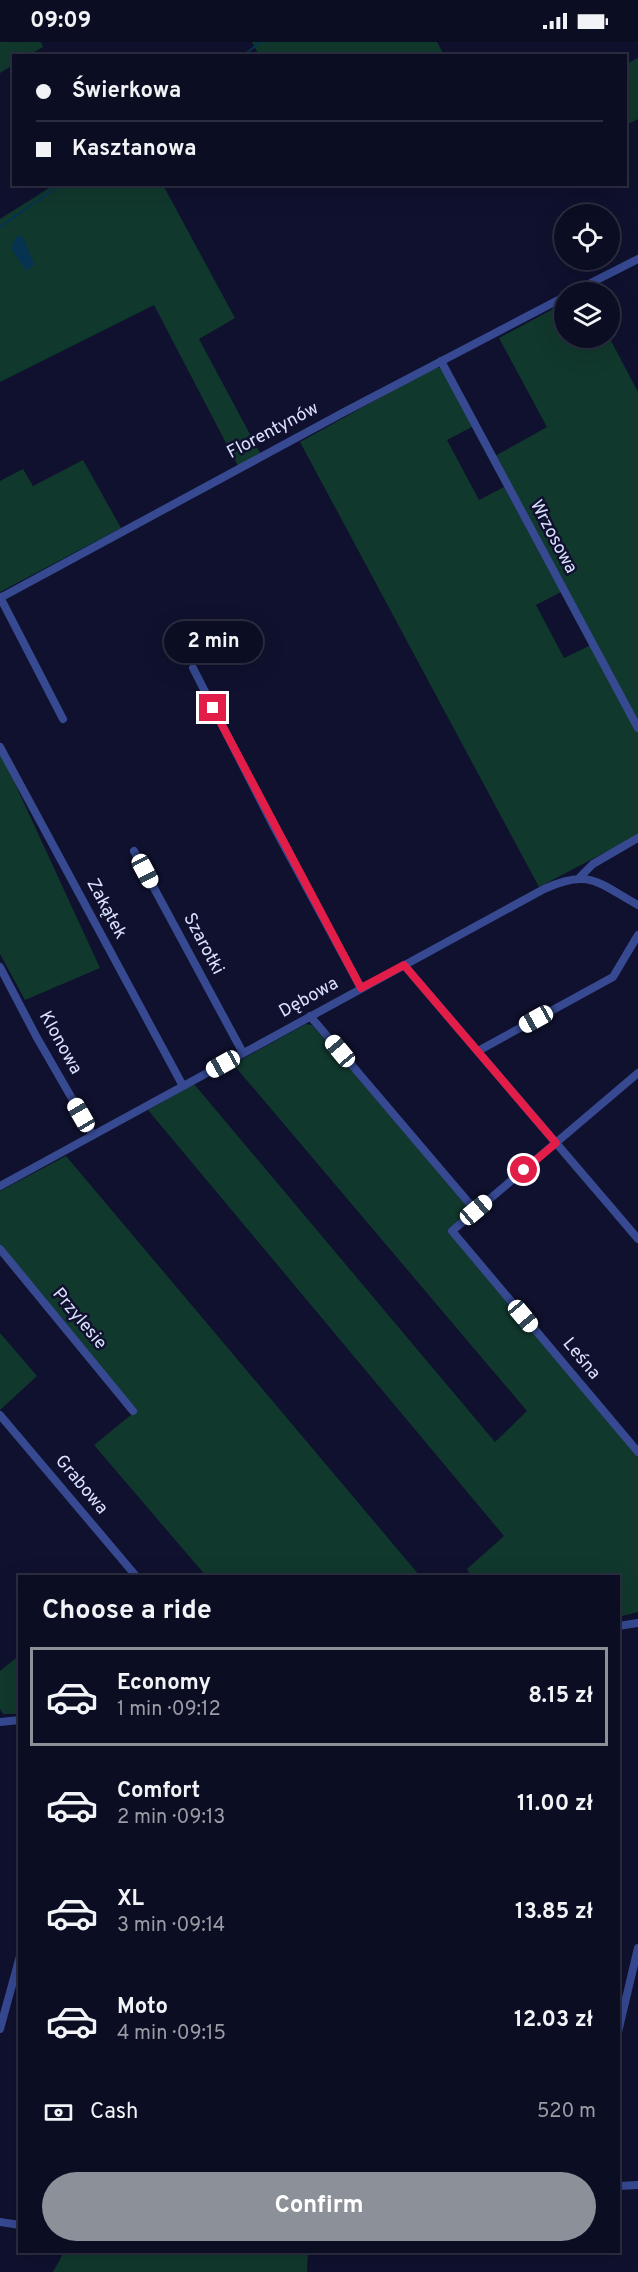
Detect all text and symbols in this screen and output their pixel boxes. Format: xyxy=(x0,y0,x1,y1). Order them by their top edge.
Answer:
text: 09:09 xyxy=(30,8,91,35)
text: Świerkowa xyxy=(72,78,181,105)
text: Kasztanowa xyxy=(72,136,197,163)
map controls xyxy=(554,204,620,348)
button: locate xyxy=(554,204,620,270)
button: layers xyxy=(554,282,620,348)
street label: Florentynów xyxy=(223,397,323,465)
street label: Wrzosowa xyxy=(524,496,582,578)
callout: 2 min xyxy=(164,621,262,663)
text: 2 min xyxy=(187,629,240,655)
route end xyxy=(199,694,226,721)
car xyxy=(129,851,161,891)
street label: Zakątek xyxy=(81,875,131,943)
street label: Szarotki xyxy=(177,909,229,979)
street label: Dębowa xyxy=(275,972,343,1024)
car xyxy=(516,1002,556,1036)
street label: Klonowa xyxy=(33,1007,87,1079)
car xyxy=(322,1031,358,1071)
car xyxy=(203,1047,243,1081)
car xyxy=(64,1095,98,1135)
route start xyxy=(510,1156,537,1183)
car xyxy=(456,1192,496,1228)
street label: Przylesie xyxy=(47,1283,111,1355)
car xyxy=(505,1296,541,1336)
street label: Leśna xyxy=(557,1333,605,1385)
street label: Grabowa xyxy=(49,1450,113,1520)
text: Choose a ride xyxy=(42,1594,212,1628)
icon: car xyxy=(45,1670,99,1724)
text: Economy xyxy=(117,1670,211,1697)
text: 8.15 zł xyxy=(528,1683,593,1710)
text: 1 min · 09:12 xyxy=(117,1697,221,1723)
icon: car xyxy=(45,1778,99,1832)
text: Comfort xyxy=(117,1778,200,1805)
text: 11.00 zł xyxy=(517,1791,593,1818)
text: 2 min · 09:13 xyxy=(117,1805,225,1831)
icon: car xyxy=(45,1886,99,1940)
text: XL xyxy=(117,1886,144,1913)
text: 13.85 zł xyxy=(515,1899,593,1926)
text: 3 min · 09:14 xyxy=(117,1913,225,1939)
icon: car xyxy=(45,1994,99,2048)
text: Moto xyxy=(117,1994,168,2021)
text: 12.03 zł xyxy=(514,2007,593,2034)
text: 4 min · 09:15 xyxy=(117,2021,226,2047)
icon: cash xyxy=(42,2096,75,2129)
text: Cash xyxy=(90,2099,139,2126)
text: 520 m xyxy=(537,2099,596,2125)
button: Confirm xyxy=(42,2172,596,2241)

